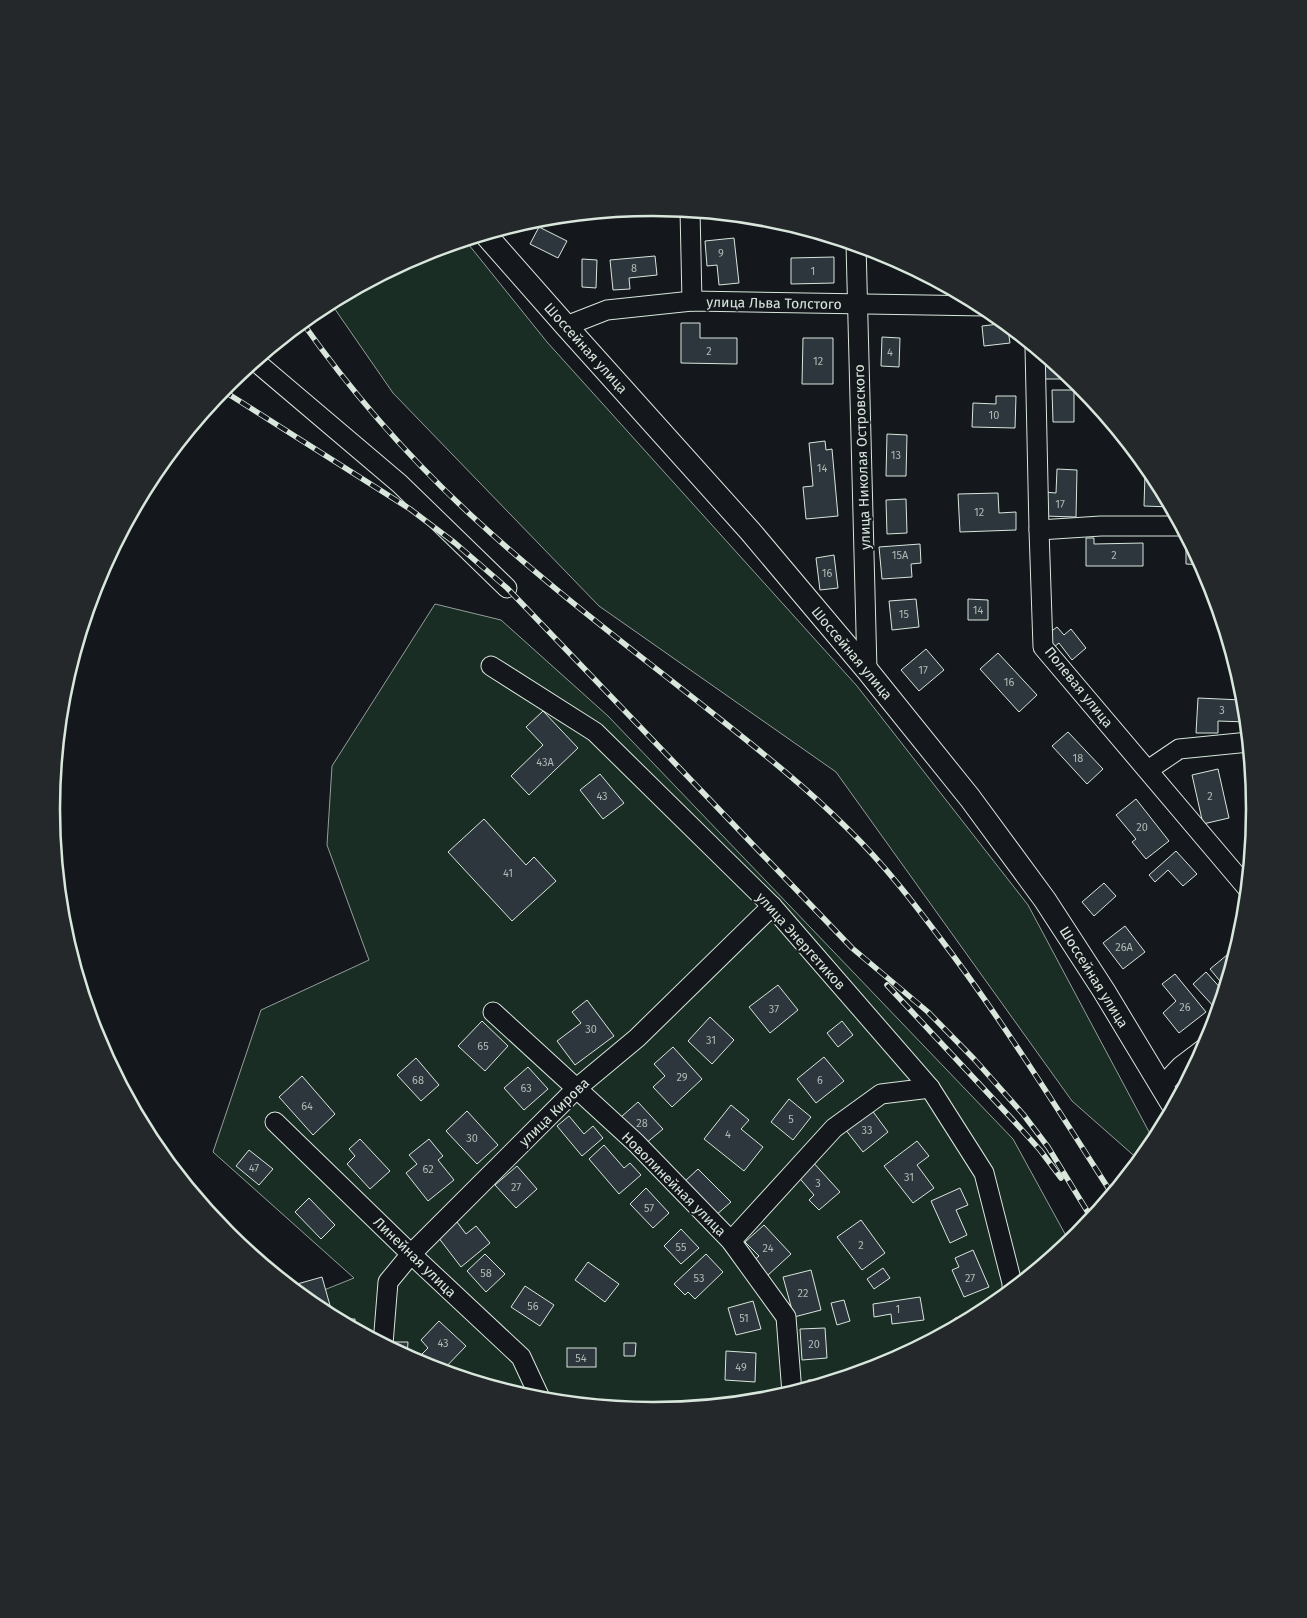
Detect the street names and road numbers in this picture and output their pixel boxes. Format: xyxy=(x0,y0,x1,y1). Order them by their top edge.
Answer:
street label: улица Льва Толстого xyxy=(706,294,842,313)
street label: Шоссейная улица xyxy=(540,299,631,397)
street label: улица Николая Островского xyxy=(851,364,874,550)
street label: Шоссейная улица xyxy=(808,603,896,703)
street label: Полевая улица xyxy=(1041,644,1116,731)
street label: улица Энергетиков xyxy=(752,889,849,994)
street label: Шоссейная улица xyxy=(1056,923,1132,1031)
street label: улица Кирова xyxy=(516,1075,593,1150)
street label: Новолинейная улица xyxy=(618,1129,729,1240)
street label: Линейная улица xyxy=(370,1214,460,1301)

